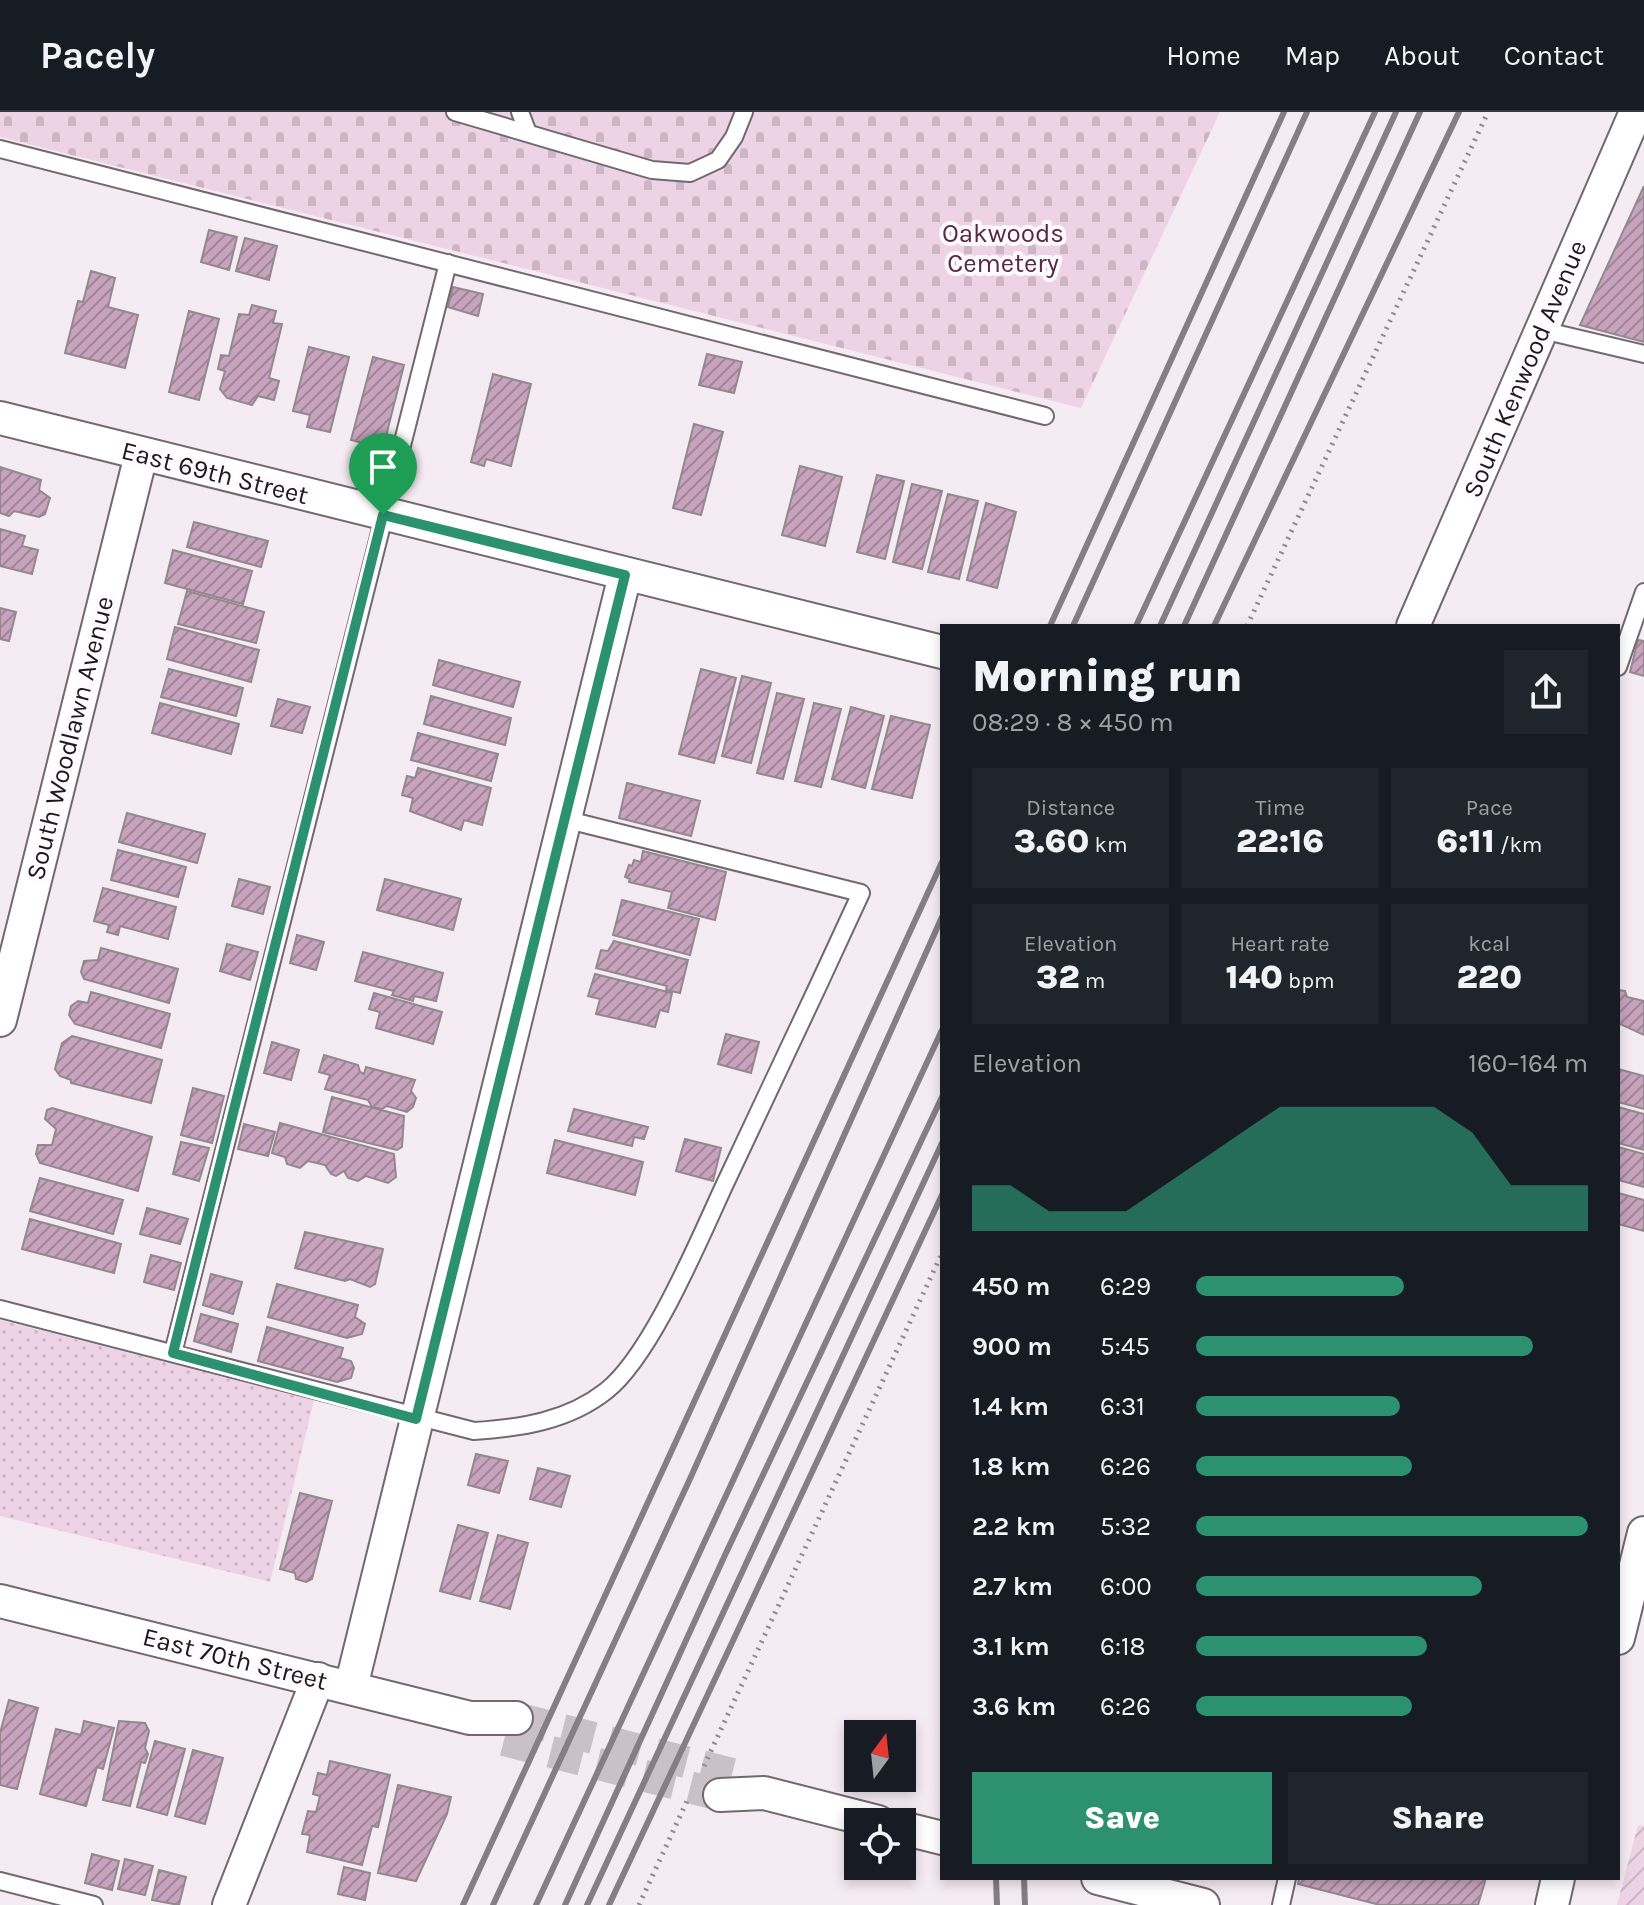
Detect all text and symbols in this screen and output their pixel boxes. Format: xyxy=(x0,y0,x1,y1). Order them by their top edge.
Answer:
text: Pacely xyxy=(40,33,155,78)
text: Home xyxy=(1166,39,1241,72)
text: Map xyxy=(1285,39,1340,72)
text: About xyxy=(1384,39,1460,72)
text: Contact xyxy=(1504,39,1604,72)
park label: Oakwoods Cemetery xyxy=(942,218,1064,279)
street label: South Kenwood Avenue xyxy=(1457,236,1593,502)
pin xyxy=(349,433,417,515)
street label: East 69th Street xyxy=(118,435,312,511)
icon: arrive xyxy=(361,445,405,489)
street label: South Woodlawn Avenue xyxy=(20,593,120,883)
button: share xyxy=(1504,650,1588,734)
text: Morning run xyxy=(972,651,1243,702)
text: 08:29 · 8 × 450 m xyxy=(972,707,1174,738)
text: Distance xyxy=(1026,795,1115,821)
text: Time xyxy=(1255,795,1305,821)
text: Pace xyxy=(1466,795,1513,821)
text: 3.60 xyxy=(1014,821,1089,861)
text: 22:16 xyxy=(1236,821,1324,861)
text: 6:11 xyxy=(1436,821,1495,861)
text: km xyxy=(1089,832,1128,858)
text: /km xyxy=(1495,832,1542,858)
text: Elevation xyxy=(1024,931,1117,957)
text: Heart rate xyxy=(1230,931,1330,957)
text: kcal xyxy=(1468,931,1510,957)
text: 32 xyxy=(1036,957,1080,997)
text: 140 xyxy=(1225,957,1283,997)
text: 220 xyxy=(1456,957,1522,997)
text: m xyxy=(1080,968,1105,994)
text: bpm xyxy=(1283,968,1335,994)
text: Elevation xyxy=(972,1048,1082,1079)
text: 160–164 m xyxy=(1468,1048,1588,1079)
text: 450 m xyxy=(972,1271,1050,1302)
text: 6:29 xyxy=(1100,1271,1151,1302)
text: 900 m xyxy=(972,1331,1052,1362)
text: 5:45 xyxy=(1100,1331,1150,1362)
text: 1.4 km xyxy=(972,1391,1049,1422)
text: 6:31 xyxy=(1100,1391,1145,1422)
text: 1.8 km xyxy=(972,1451,1050,1482)
text: 6:26 xyxy=(1100,1451,1151,1482)
text: 2.2 km xyxy=(972,1511,1056,1542)
text: 5:32 xyxy=(1100,1511,1151,1542)
text: 2.7 km xyxy=(972,1571,1053,1602)
text: 6:00 xyxy=(1100,1571,1152,1602)
street label: East 70th Street xyxy=(139,1621,331,1697)
text: 3.1 km xyxy=(972,1631,1050,1662)
text: 6:18 xyxy=(1100,1631,1145,1662)
text: 3.6 km xyxy=(972,1691,1056,1722)
text: 6:26 xyxy=(1100,1691,1151,1722)
north arrow xyxy=(844,1720,916,1792)
map controls xyxy=(844,1720,916,1880)
button: Save xyxy=(972,1772,1272,1864)
button: Share xyxy=(1288,1772,1588,1864)
button: locate xyxy=(844,1808,916,1880)

